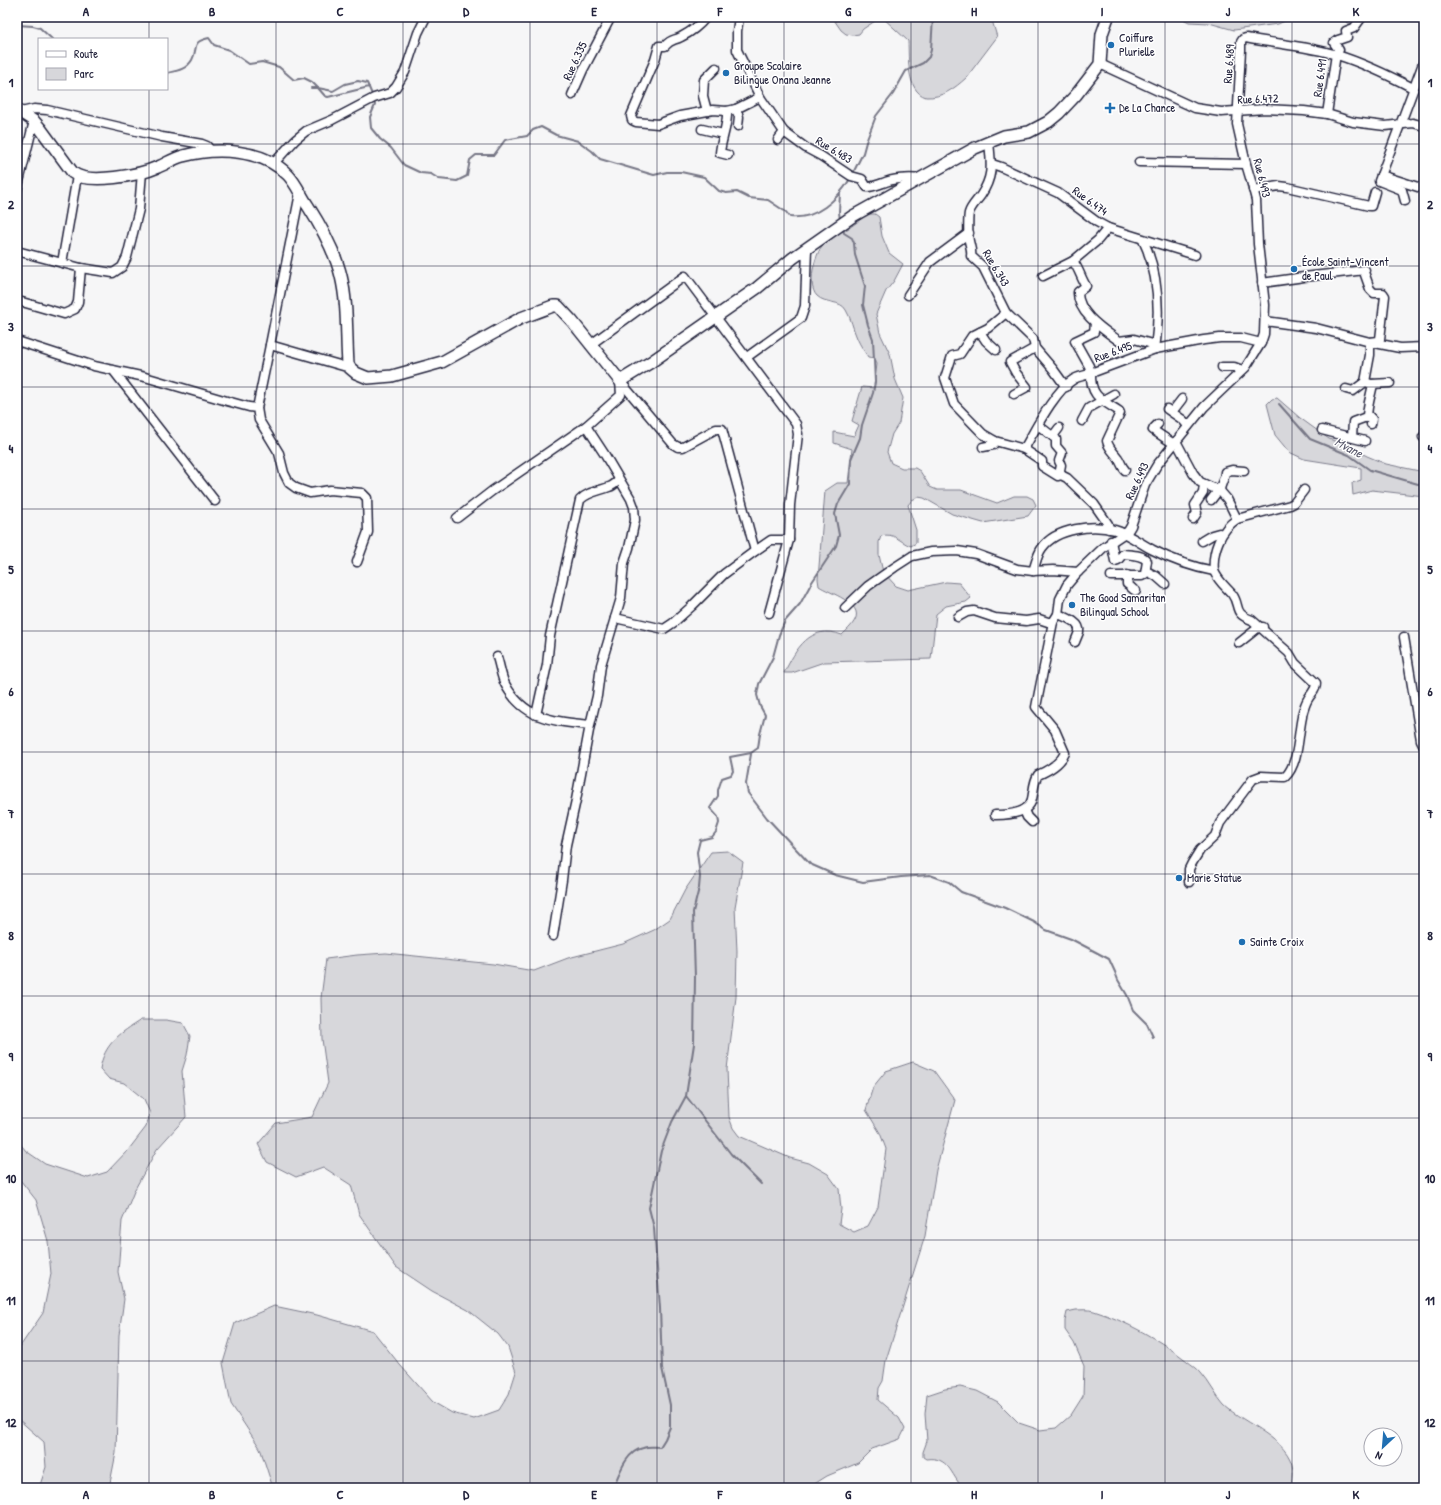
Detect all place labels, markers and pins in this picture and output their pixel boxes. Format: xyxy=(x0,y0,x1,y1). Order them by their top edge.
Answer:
place label: Coiffure Plurielle xyxy=(1119,29,1155,60)
marker: Coiffure Plurielle xyxy=(1106,40,1116,50)
place label: Groupe Scolaire Bilingue Onana Jeanne xyxy=(734,57,831,88)
marker: Groupe Scolaire Bilingue Onana Jeanne xyxy=(721,68,731,78)
place label: De La Chance xyxy=(1119,99,1176,116)
marker: De La Chance xyxy=(1104,102,1116,114)
place label: École Saint-Vincent de Paul xyxy=(1302,253,1390,284)
marker: École Saint-Vincent de Paul xyxy=(1289,264,1299,274)
place label: The Good Samaritan Bilingual School xyxy=(1080,589,1166,620)
marker: The Good Samaritan Bilingual School xyxy=(1067,600,1077,610)
place label: Marie Statue xyxy=(1187,869,1242,886)
marker: Marie Statue xyxy=(1174,873,1184,883)
place label: Sainte Croix xyxy=(1250,933,1304,950)
marker: Sainte Croix xyxy=(1237,937,1247,947)

